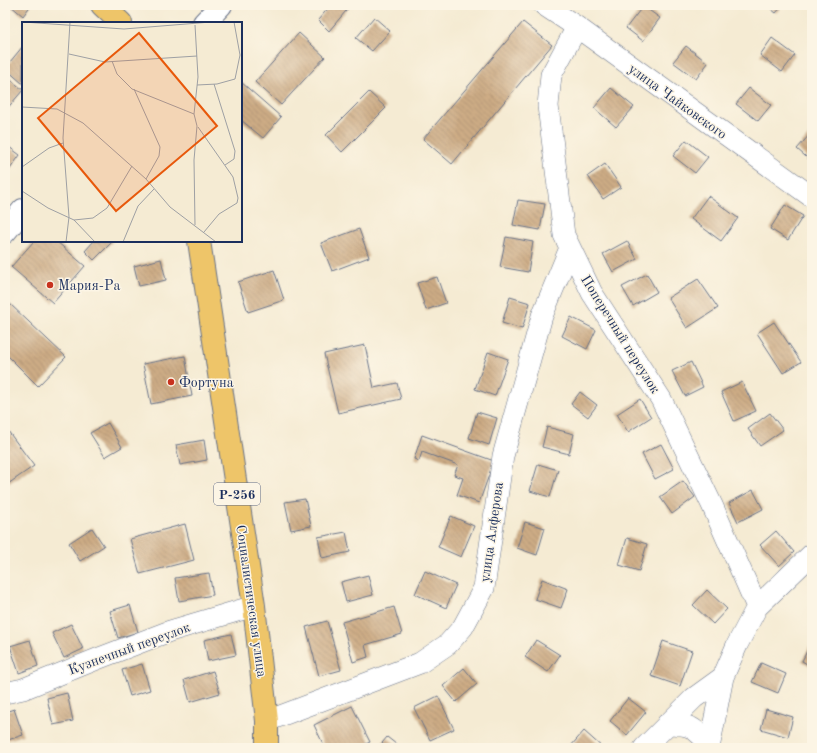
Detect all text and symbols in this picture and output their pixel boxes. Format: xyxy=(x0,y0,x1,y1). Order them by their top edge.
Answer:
inset map xyxy=(22,22,242,242)
street label: улица Чайковского xyxy=(626,62,729,142)
street label: Поперечный переулок xyxy=(578,273,662,396)
place label: Мария-Ра xyxy=(58,279,120,293)
marker: Мария-Ра xyxy=(45,280,55,290)
place label: Фортуна xyxy=(179,376,234,390)
marker: Фортуна xyxy=(166,377,176,387)
street label: улица Алферова xyxy=(478,481,507,583)
road number: Р-256 xyxy=(214,483,260,505)
street label: Социалистическая улица xyxy=(233,524,269,678)
street label: Кузнечный переулок xyxy=(67,620,192,678)

